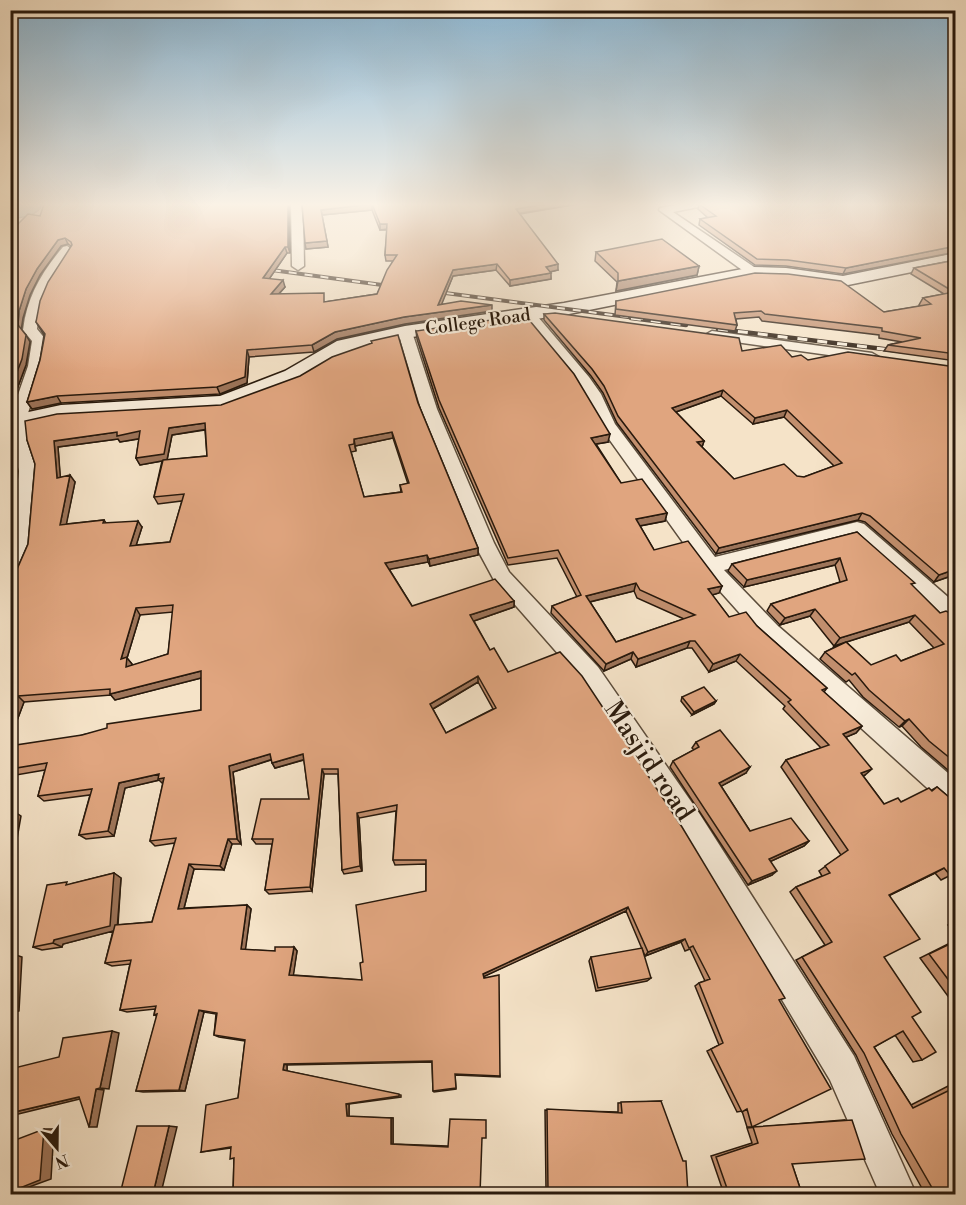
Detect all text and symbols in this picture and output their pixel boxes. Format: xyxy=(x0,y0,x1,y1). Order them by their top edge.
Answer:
street label: College Road xyxy=(424,303,533,341)
street label: Masjid road xyxy=(597,695,701,827)
north arrow xyxy=(27,1118,87,1178)
text: N xyxy=(52,1150,71,1173)

